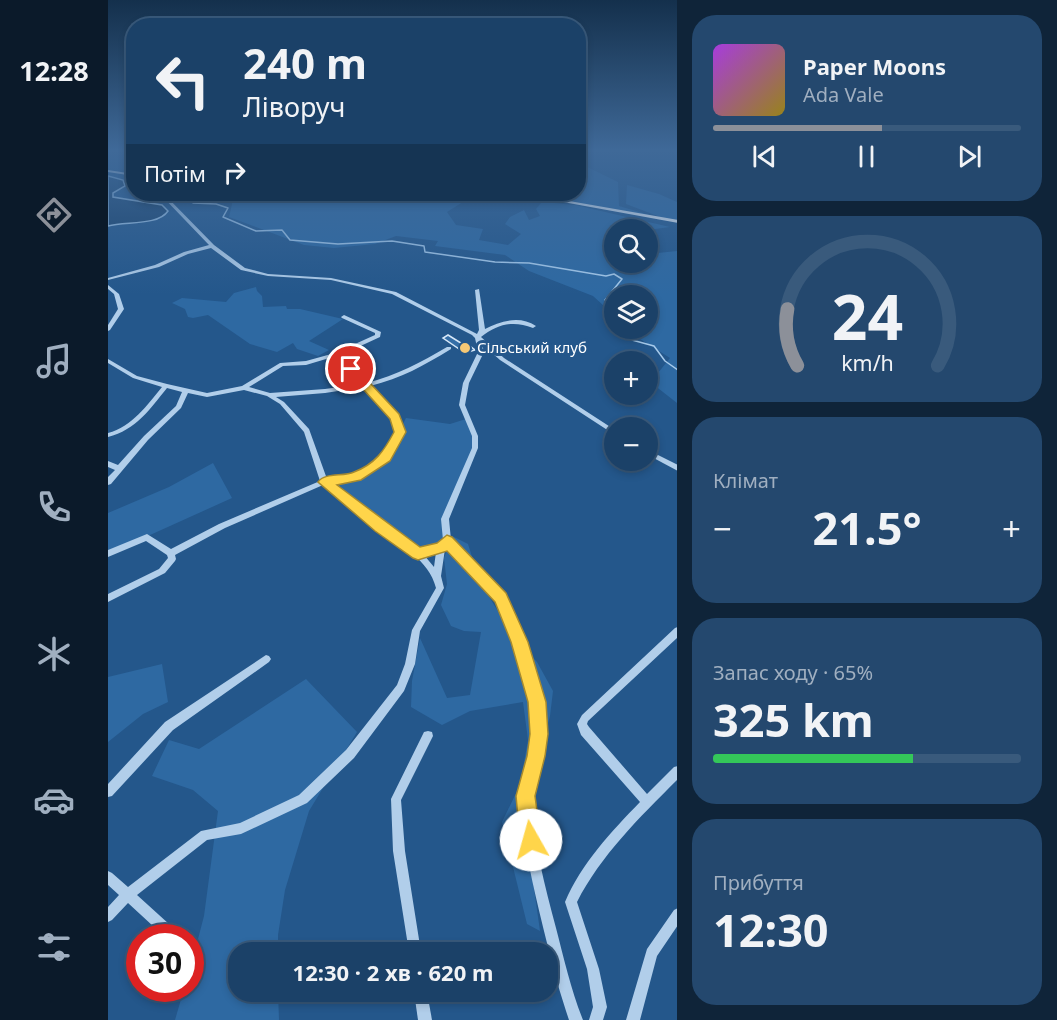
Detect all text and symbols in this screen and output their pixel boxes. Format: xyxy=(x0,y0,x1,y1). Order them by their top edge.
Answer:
text: 240 m xyxy=(243,34,367,91)
icon: left xyxy=(144,42,222,120)
text: Paper Moons xyxy=(803,51,946,81)
text: 12:28 xyxy=(19,52,89,89)
text: Ada Vale xyxy=(803,81,884,108)
text: Ліворуч xyxy=(243,88,345,125)
icon: previous xyxy=(748,140,781,173)
icon: pause xyxy=(850,140,883,173)
icon: next xyxy=(953,140,986,173)
icon: right xyxy=(218,156,251,189)
text: Потім xyxy=(144,158,206,188)
icon: directions xyxy=(33,194,75,236)
map controls xyxy=(604,219,658,471)
button: search xyxy=(604,219,658,273)
text: 24 xyxy=(831,273,903,358)
button: layers xyxy=(604,285,658,339)
place label: Сільський клуб xyxy=(477,337,587,357)
icon: music xyxy=(33,340,75,382)
marker: Сільський клуб xyxy=(458,341,472,355)
pin xyxy=(325,343,376,394)
text: km/h xyxy=(841,348,893,377)
button: + xyxy=(604,351,658,405)
icon: arrive xyxy=(334,352,367,385)
button: − xyxy=(604,417,658,471)
text: Клімат xyxy=(713,467,778,494)
icon: phone xyxy=(33,486,75,528)
text: 21.5° xyxy=(813,497,921,558)
text: − xyxy=(713,506,732,551)
text: + xyxy=(1002,506,1021,551)
icon: climate xyxy=(33,633,75,675)
text: Запас ходу · 65% xyxy=(713,659,873,686)
text: 325 km xyxy=(713,689,874,750)
icon: car xyxy=(33,779,75,821)
position arrow xyxy=(499,808,563,872)
text: Прибуття xyxy=(713,869,804,896)
text: 12:30 xyxy=(713,899,829,960)
speed limit sign: 30 xyxy=(126,924,204,1002)
icon: filters xyxy=(33,926,75,968)
text: 12:30 · 2 хв · 620 m xyxy=(293,957,493,987)

